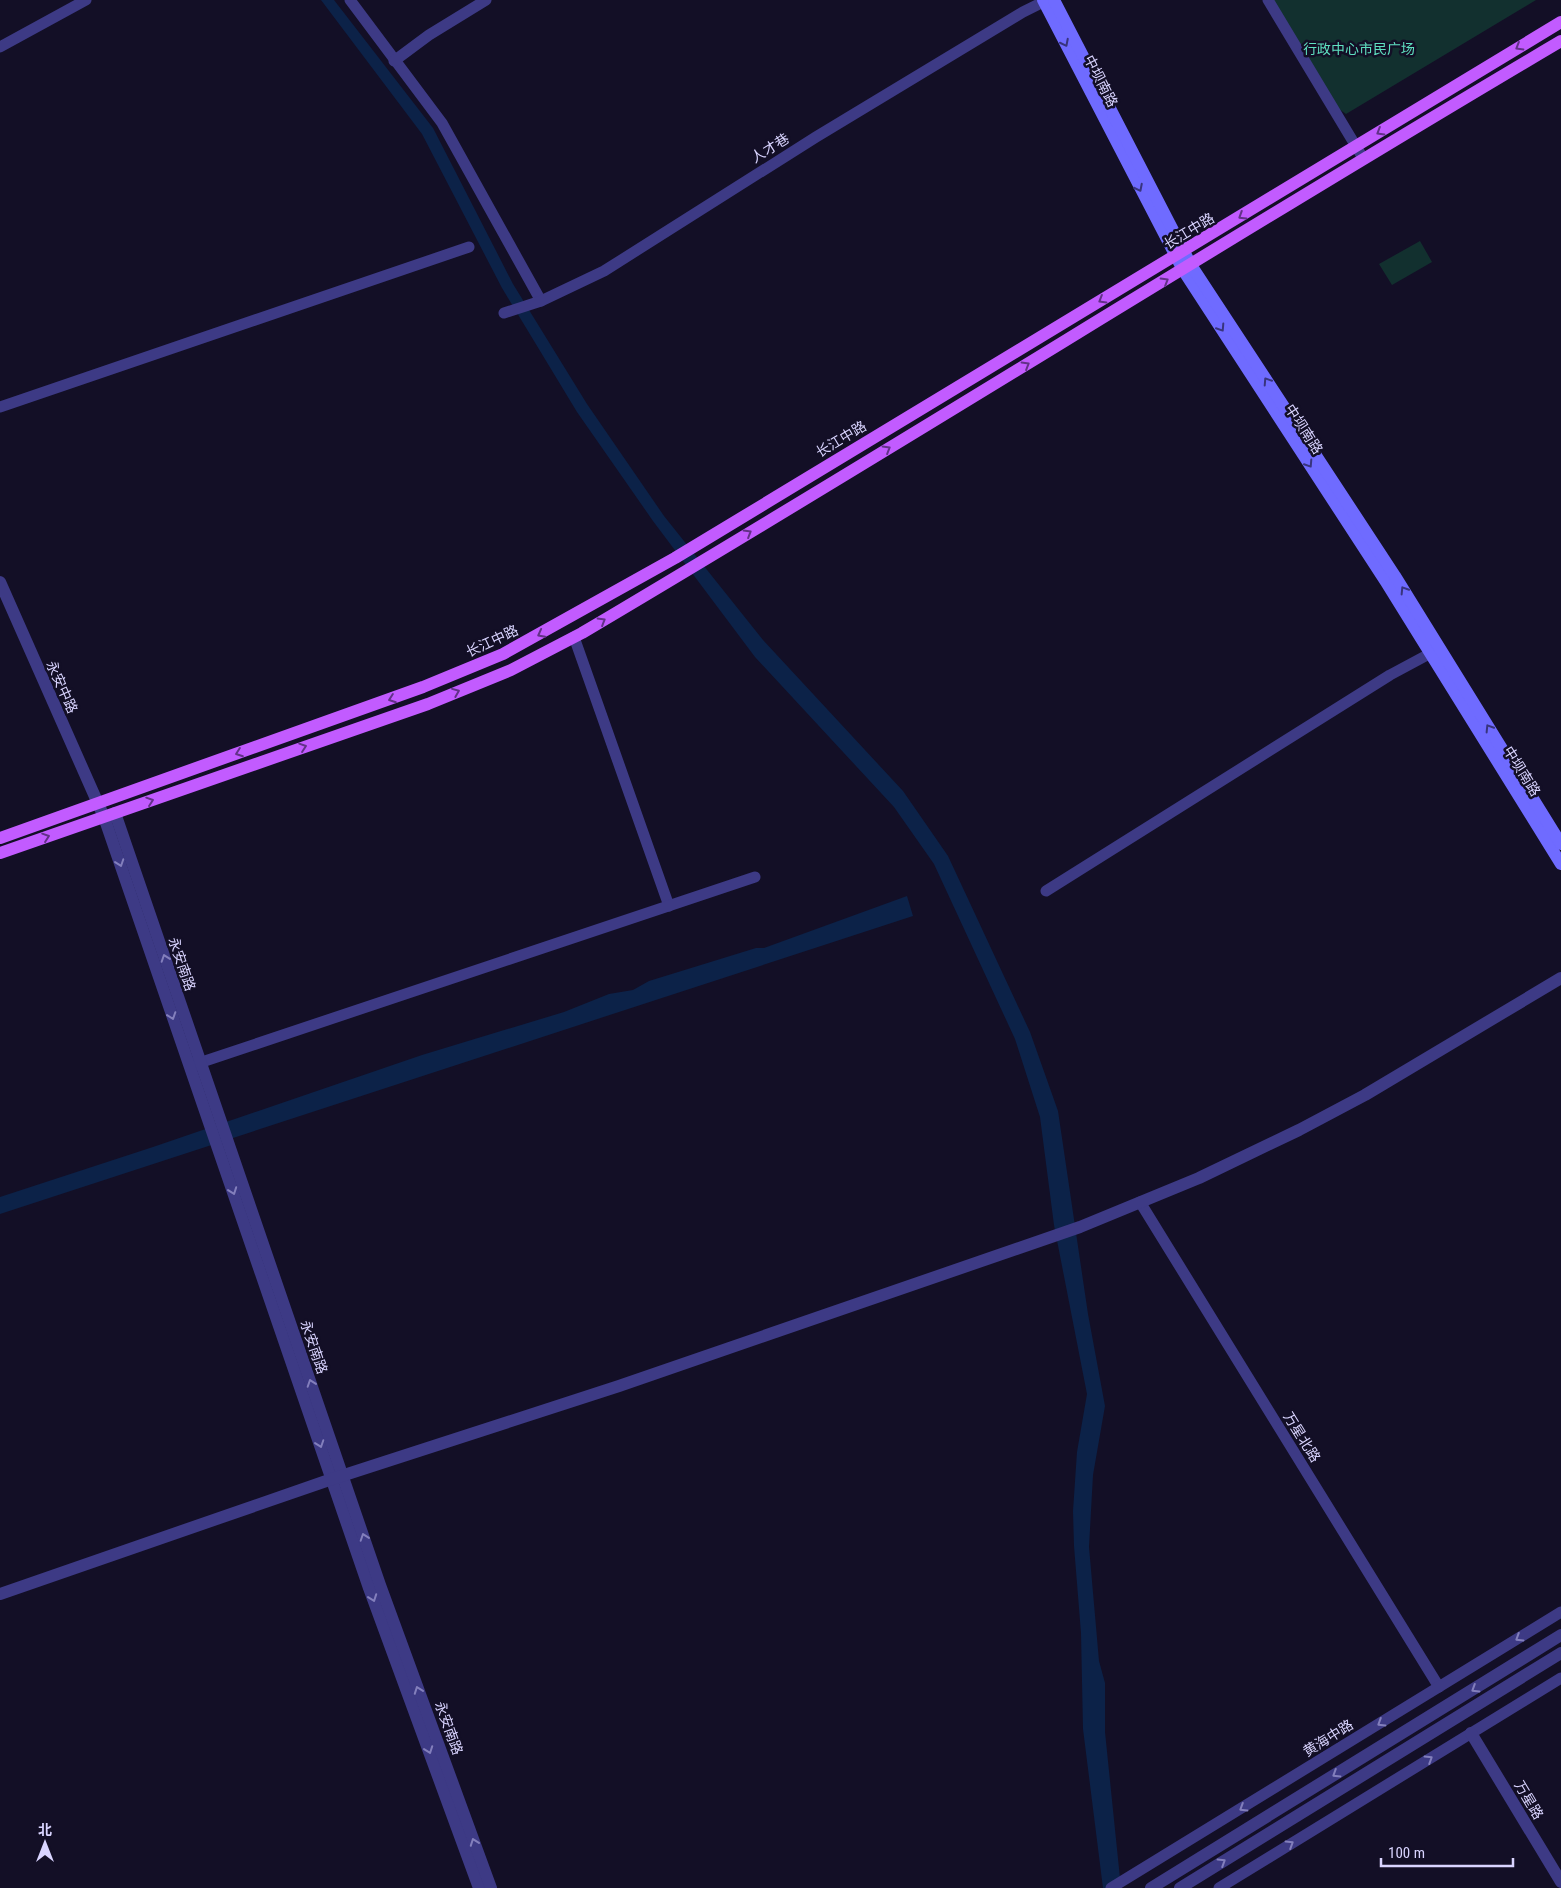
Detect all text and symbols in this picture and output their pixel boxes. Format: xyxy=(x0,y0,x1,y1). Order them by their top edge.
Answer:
one-way arrow xyxy=(1059,38,1069,47)
park label: 行政中心市民广场 xyxy=(1303,41,1415,57)
one-way arrow xyxy=(1516,41,1525,51)
street label: 中坝南路 xyxy=(1081,52,1121,110)
one-way arrow xyxy=(1377,125,1386,135)
street label: 人才巷 xyxy=(748,130,792,166)
one-way arrow xyxy=(1133,183,1143,192)
street label: 长江中路 xyxy=(1161,210,1217,252)
one-way arrow xyxy=(1238,210,1247,220)
one-way arrow xyxy=(1159,277,1168,287)
one-way arrow xyxy=(1099,294,1108,304)
one-way arrow xyxy=(1214,323,1224,332)
one-way arrow xyxy=(1020,362,1029,371)
one-way arrow xyxy=(1264,377,1273,386)
street label: 中坝南路 xyxy=(1282,401,1326,457)
street label: 长江中路 xyxy=(813,418,869,460)
one-way arrow xyxy=(882,446,891,456)
one-way arrow xyxy=(1303,459,1313,468)
one-way arrow xyxy=(742,530,751,540)
one-way arrow xyxy=(1400,587,1410,596)
one-way arrow xyxy=(597,617,606,627)
street label: 长江中路 xyxy=(463,622,521,660)
one-way arrow xyxy=(537,628,546,638)
street label: 永安中路 xyxy=(43,658,81,716)
one-way arrow xyxy=(451,688,460,699)
one-way arrow xyxy=(388,693,397,703)
one-way arrow xyxy=(1486,725,1496,734)
one-way arrow xyxy=(299,743,307,753)
street label: 中坝南路 xyxy=(1500,743,1544,799)
one-way arrow xyxy=(235,747,244,757)
one-way arrow xyxy=(145,796,154,806)
one-way arrow xyxy=(41,833,50,843)
one-way arrow xyxy=(114,858,124,866)
street label: 永安南路 xyxy=(165,935,199,993)
one-way arrow xyxy=(160,954,170,963)
one-way arrow xyxy=(166,1012,176,1020)
one-way arrow xyxy=(227,1186,237,1195)
street label: 永安南路 xyxy=(297,1318,331,1376)
one-way arrow xyxy=(307,1379,317,1388)
street label: 万星北路 xyxy=(1280,1409,1324,1465)
one-way arrow xyxy=(314,1439,324,1448)
one-way arrow xyxy=(360,1533,370,1541)
one-way arrow xyxy=(367,1593,377,1602)
one-way arrow xyxy=(1516,1631,1525,1641)
one-way arrow xyxy=(1471,1682,1480,1692)
one-way arrow xyxy=(414,1686,424,1694)
street label: 永安南路 xyxy=(432,1699,466,1757)
street label: 黄海中路 xyxy=(1300,1716,1356,1760)
one-way arrow xyxy=(1378,1716,1387,1726)
one-way arrow xyxy=(423,1746,433,1754)
one-way arrow xyxy=(1423,1756,1432,1765)
one-way arrow xyxy=(1333,1767,1342,1777)
street label: 万星路 xyxy=(1511,1778,1547,1822)
one-way arrow xyxy=(1239,1802,1248,1811)
north arrow xyxy=(20,1818,70,1868)
text: 北 xyxy=(38,1822,52,1838)
scale bar xyxy=(1381,1836,1514,1868)
one-way arrow xyxy=(470,1838,480,1847)
one-way arrow xyxy=(1285,1841,1294,1851)
text: 100 m xyxy=(1388,1844,1425,1862)
one-way arrow xyxy=(1216,1859,1225,1869)

